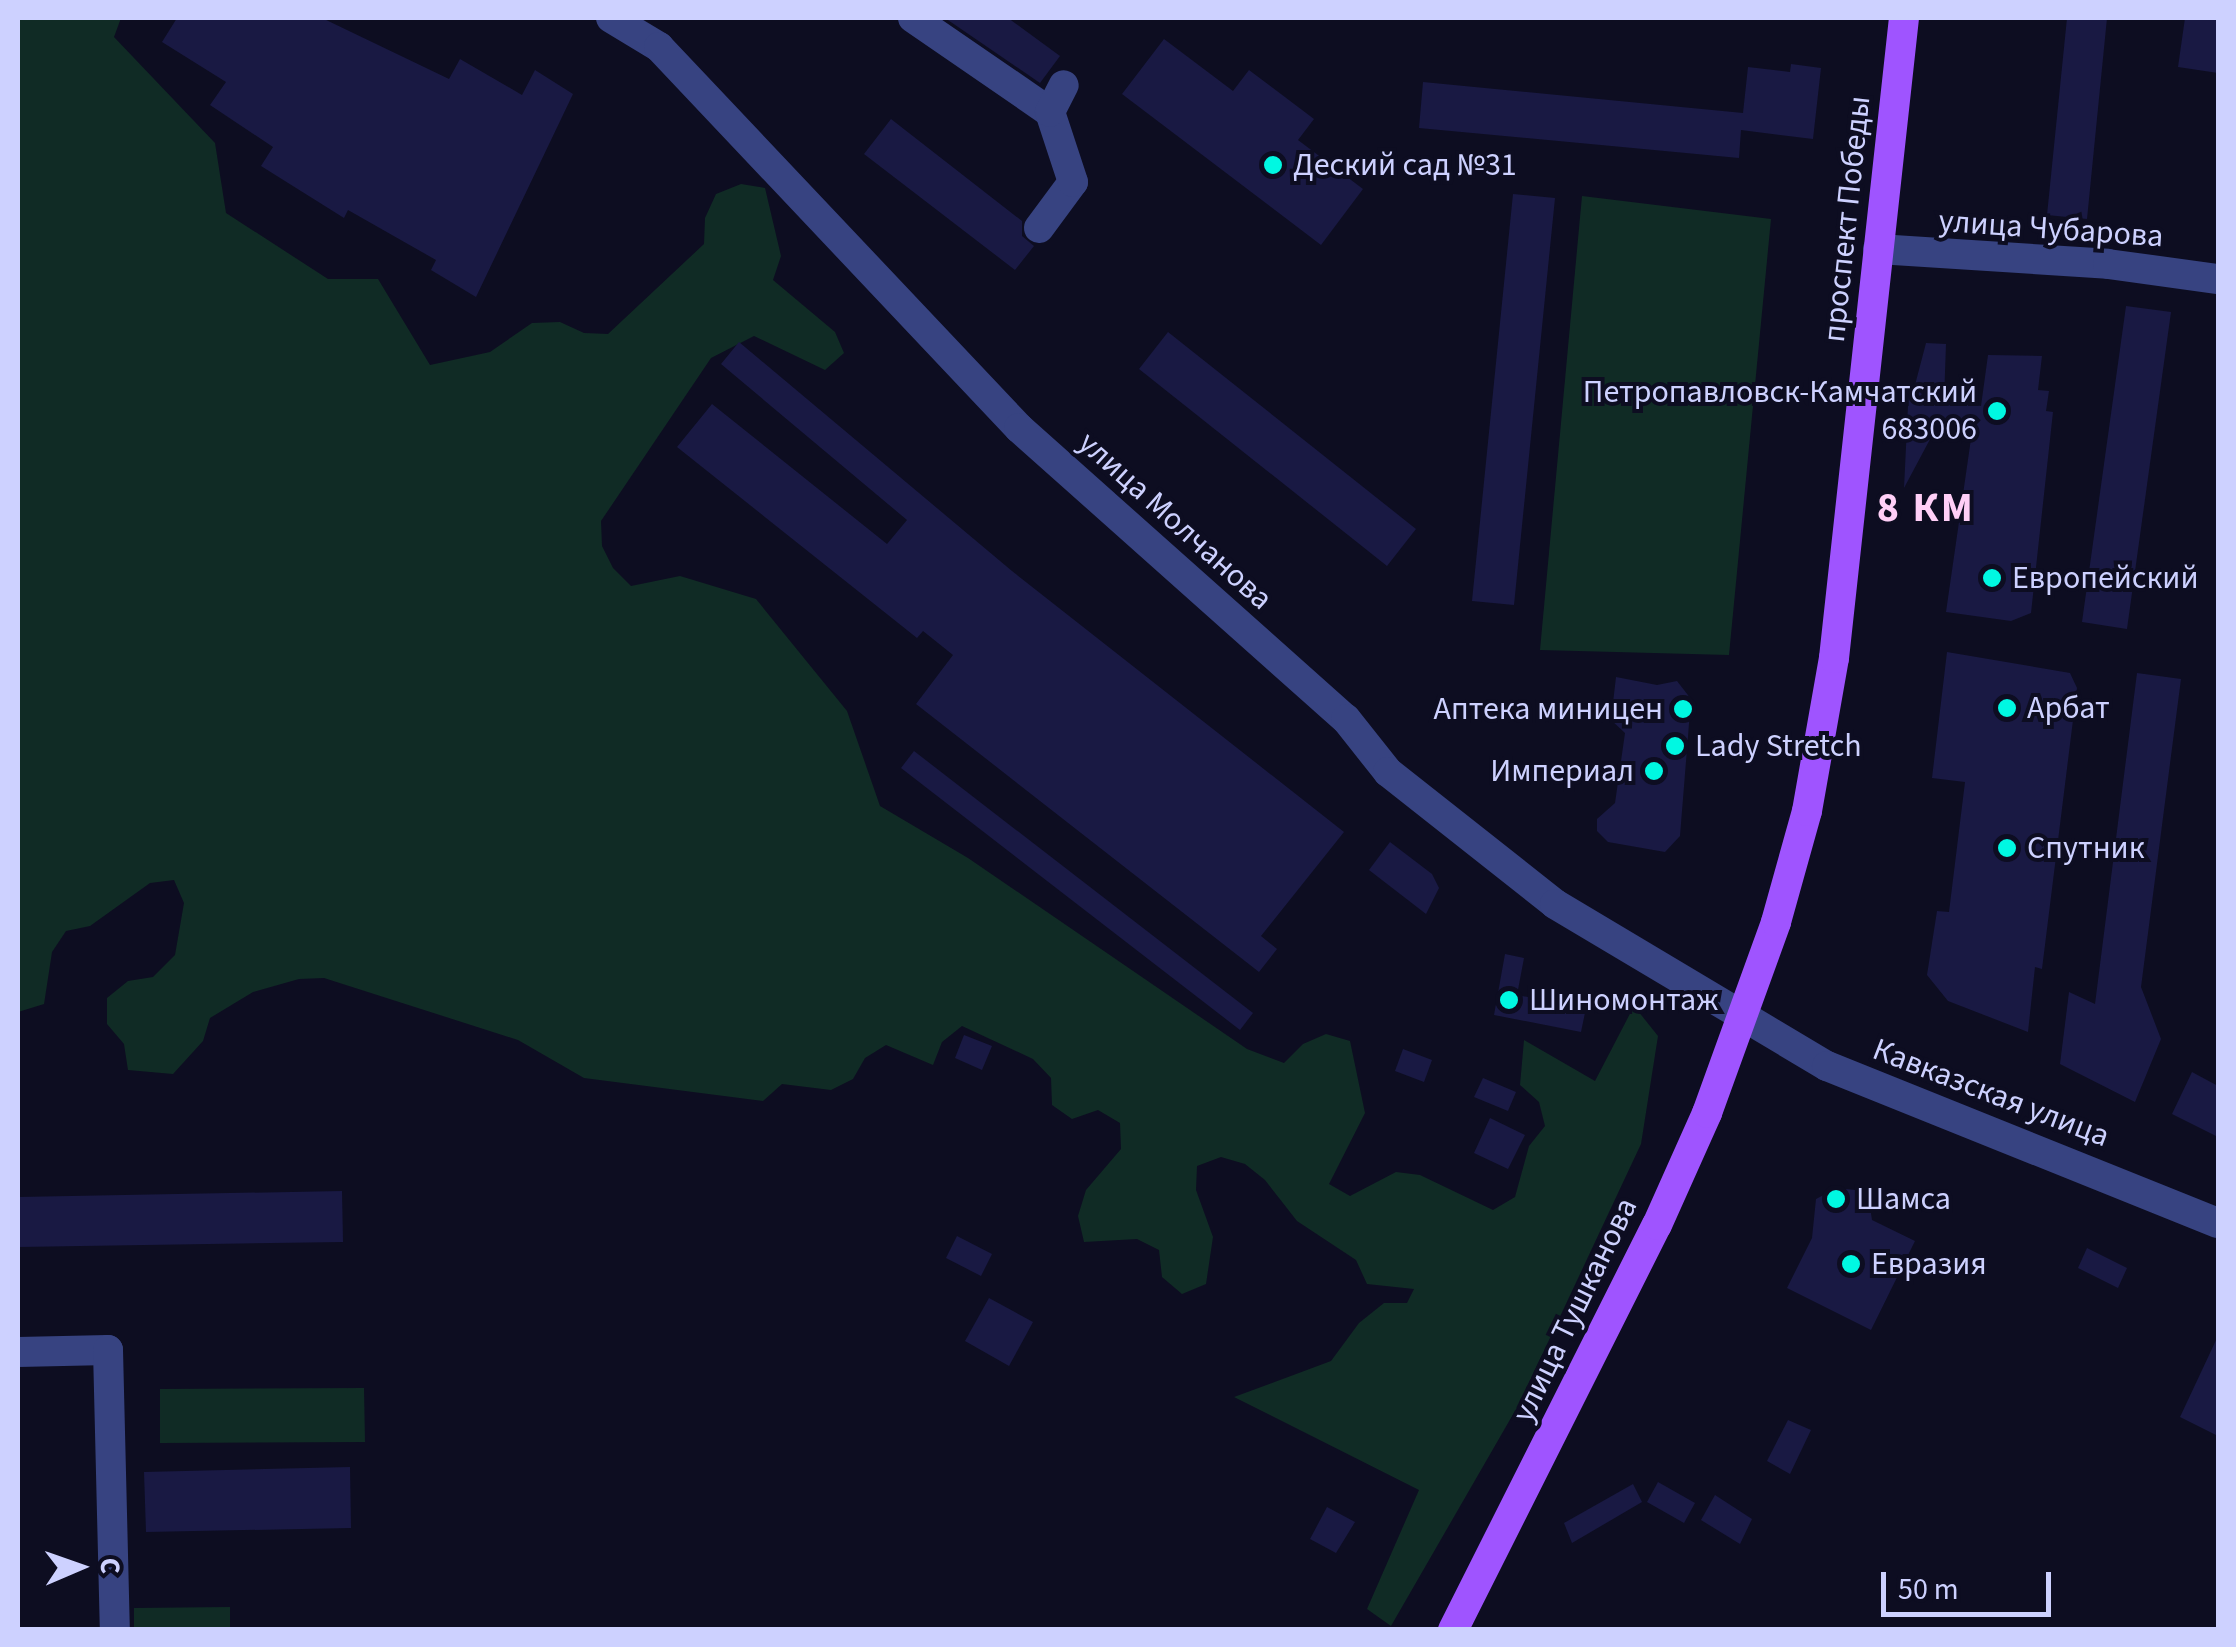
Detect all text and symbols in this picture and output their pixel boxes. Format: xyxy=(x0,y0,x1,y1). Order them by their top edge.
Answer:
street label: проспект Победы xyxy=(1815,94,1879,344)
place label: Деский сад №31 xyxy=(1293,146,1517,184)
marker: Деский сад №31 xyxy=(1262,154,1284,176)
street label: улица Чубарова xyxy=(1937,202,2165,256)
place label: Петропавловск-Камчатский 683006 xyxy=(1583,374,1977,449)
marker: Петропавловск-Камчатский 683006 xyxy=(1986,400,2008,422)
street label: улица Молчанова xyxy=(1070,424,1280,618)
district label: 8 КМ xyxy=(1877,483,1975,533)
place label: Европейский xyxy=(2012,559,2198,597)
marker: Европейский xyxy=(1981,567,2003,589)
place label: Арбат xyxy=(2027,689,2110,727)
place label: Аптека миницен xyxy=(1434,690,1663,728)
marker: Арбат xyxy=(1996,697,2018,719)
marker: Аптека миницен xyxy=(1672,698,1694,720)
place label: Lady Stretch xyxy=(1695,727,1862,765)
marker: Lady Stretch xyxy=(1664,735,1686,757)
place label: Империал xyxy=(1490,752,1634,790)
marker: Империал xyxy=(1643,760,1665,782)
place label: Спутник xyxy=(2027,829,2145,867)
marker: Спутник xyxy=(1996,837,2018,859)
place label: Шиномонтаж xyxy=(1529,981,1718,1019)
marker: Шиномонтаж xyxy=(1498,989,1520,1011)
street label: Кавказская улица xyxy=(1867,1030,2115,1156)
place label: Шамса xyxy=(1856,1180,1951,1218)
marker: Шамса xyxy=(1825,1188,1847,1210)
street label: улица Тушканова xyxy=(1504,1192,1646,1428)
place label: Евразия xyxy=(1871,1245,1987,1283)
marker: Евразия xyxy=(1840,1253,1862,1275)
north arrow xyxy=(30,1517,130,1617)
scale bar xyxy=(1886,1552,2056,1614)
text: С xyxy=(90,1557,130,1575)
text: 50 m xyxy=(1898,1568,1959,1611)

